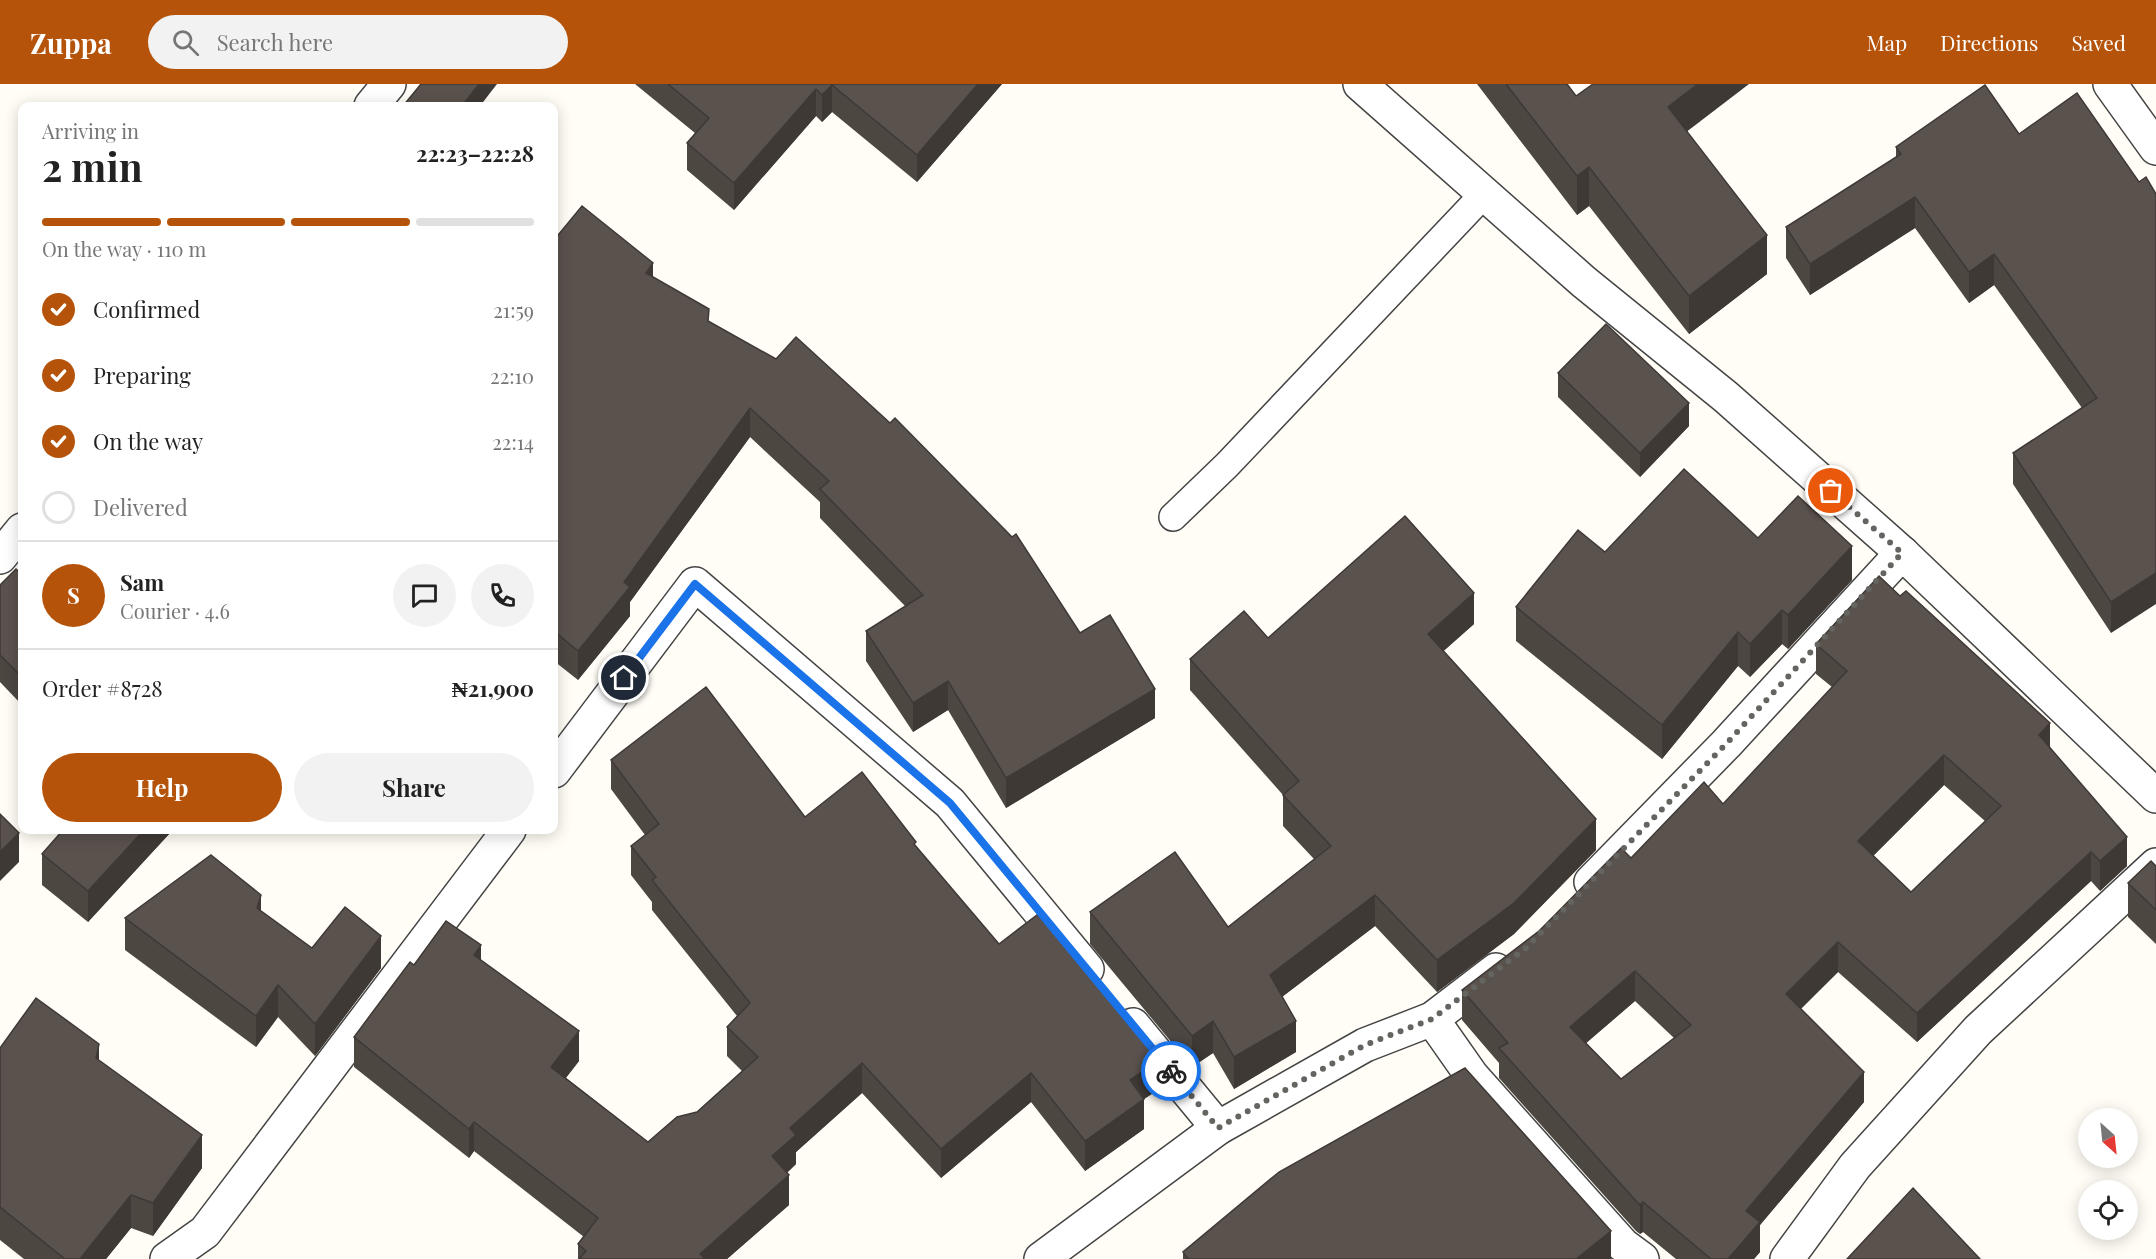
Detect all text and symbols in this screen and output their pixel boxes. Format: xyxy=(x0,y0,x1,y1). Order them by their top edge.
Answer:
search box xyxy=(148,15,568,69)
text: Zuppa xyxy=(30,24,112,61)
icon: search xyxy=(169,26,202,59)
text: Search here xyxy=(217,27,333,57)
text: Map xyxy=(1866,28,1907,56)
text: Directions xyxy=(1940,28,2038,56)
text: Saved xyxy=(2071,28,2126,56)
text: Arriving in xyxy=(42,117,139,144)
text: 22:23–22:28 xyxy=(416,138,534,168)
text: 2 min xyxy=(42,140,143,192)
text: On the way · 110 m xyxy=(42,235,206,262)
icon: check xyxy=(42,293,75,326)
text: Confirmed xyxy=(93,294,200,324)
text: 21:59 xyxy=(493,296,534,323)
icon: check xyxy=(42,359,75,392)
text: Preparing xyxy=(93,360,191,390)
text: 22:10 xyxy=(490,362,534,389)
icon: check xyxy=(42,425,75,458)
text: On the way xyxy=(93,426,203,456)
text: 22:14 xyxy=(492,428,534,455)
pin xyxy=(1805,465,1856,516)
icon: bag xyxy=(1814,474,1847,507)
text: Delivered xyxy=(93,492,188,522)
button: chat xyxy=(393,564,456,627)
button: phone xyxy=(471,564,534,627)
text: Sam xyxy=(120,567,164,597)
text: S xyxy=(67,580,80,610)
text: Courier · 4.6 xyxy=(120,597,230,624)
pin xyxy=(598,652,649,703)
icon: home xyxy=(607,661,640,694)
text: Order #8728 xyxy=(42,673,163,703)
text: ₦21,900 xyxy=(452,673,534,703)
button: Help xyxy=(42,753,282,822)
button: Share xyxy=(294,753,534,822)
courier xyxy=(1141,1041,1201,1101)
icon: bike xyxy=(1155,1055,1188,1088)
north arrow xyxy=(2078,1108,2138,1168)
map controls xyxy=(2078,1108,2138,1240)
button: locate xyxy=(2078,1180,2138,1240)

